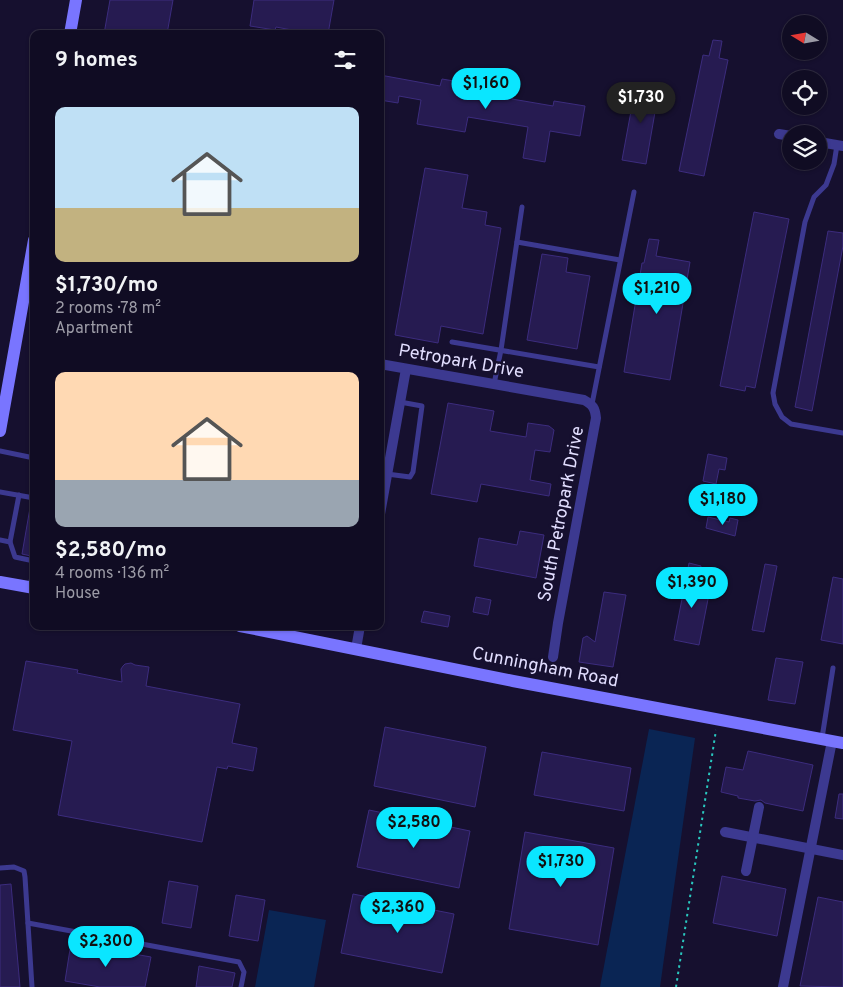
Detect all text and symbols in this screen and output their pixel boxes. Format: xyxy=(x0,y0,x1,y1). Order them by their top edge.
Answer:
north arrow xyxy=(782,15,828,60)
map controls xyxy=(782,15,827,170)
icon: filters xyxy=(331,46,359,74)
text: 9 homes xyxy=(55,47,138,74)
pin: $1,160 xyxy=(445,68,527,110)
button: locate xyxy=(782,70,827,115)
text: $1,160 xyxy=(463,74,509,94)
pin: $1,730 xyxy=(600,82,682,124)
text: $1,730 xyxy=(617,88,665,108)
button: layers xyxy=(782,125,827,170)
icon: home xyxy=(162,139,252,229)
text: $1,730/mo xyxy=(55,272,158,299)
pin: $1,210 xyxy=(616,272,698,315)
text: $1,210 xyxy=(634,279,680,299)
text: 2 rooms · 78 m² xyxy=(55,299,161,319)
text: Apartment xyxy=(55,319,133,339)
street label: Petropark Drive xyxy=(396,340,526,384)
icon: home xyxy=(162,404,252,494)
street label: South Petropark Drive xyxy=(534,424,590,604)
pin: $1,180 xyxy=(682,484,764,526)
text: $1,180 xyxy=(700,490,746,510)
text: $2,580/mo xyxy=(55,537,167,564)
text: 4 rooms · 136 m² xyxy=(55,564,169,584)
pin: $1,390 xyxy=(651,566,733,609)
text: $1,390 xyxy=(667,573,717,593)
text: House xyxy=(55,584,100,604)
street label: Cunningham Road xyxy=(470,643,620,693)
pin: $2,580 xyxy=(373,806,455,849)
text: $2,580 xyxy=(387,813,441,833)
pin: $1,730 xyxy=(520,846,602,888)
text: $1,730 xyxy=(537,852,585,872)
pin: $2,360 xyxy=(357,892,439,934)
text: $2,360 xyxy=(371,898,425,918)
pin: $2,300 xyxy=(65,926,147,968)
text: $2,300 xyxy=(79,932,133,952)

